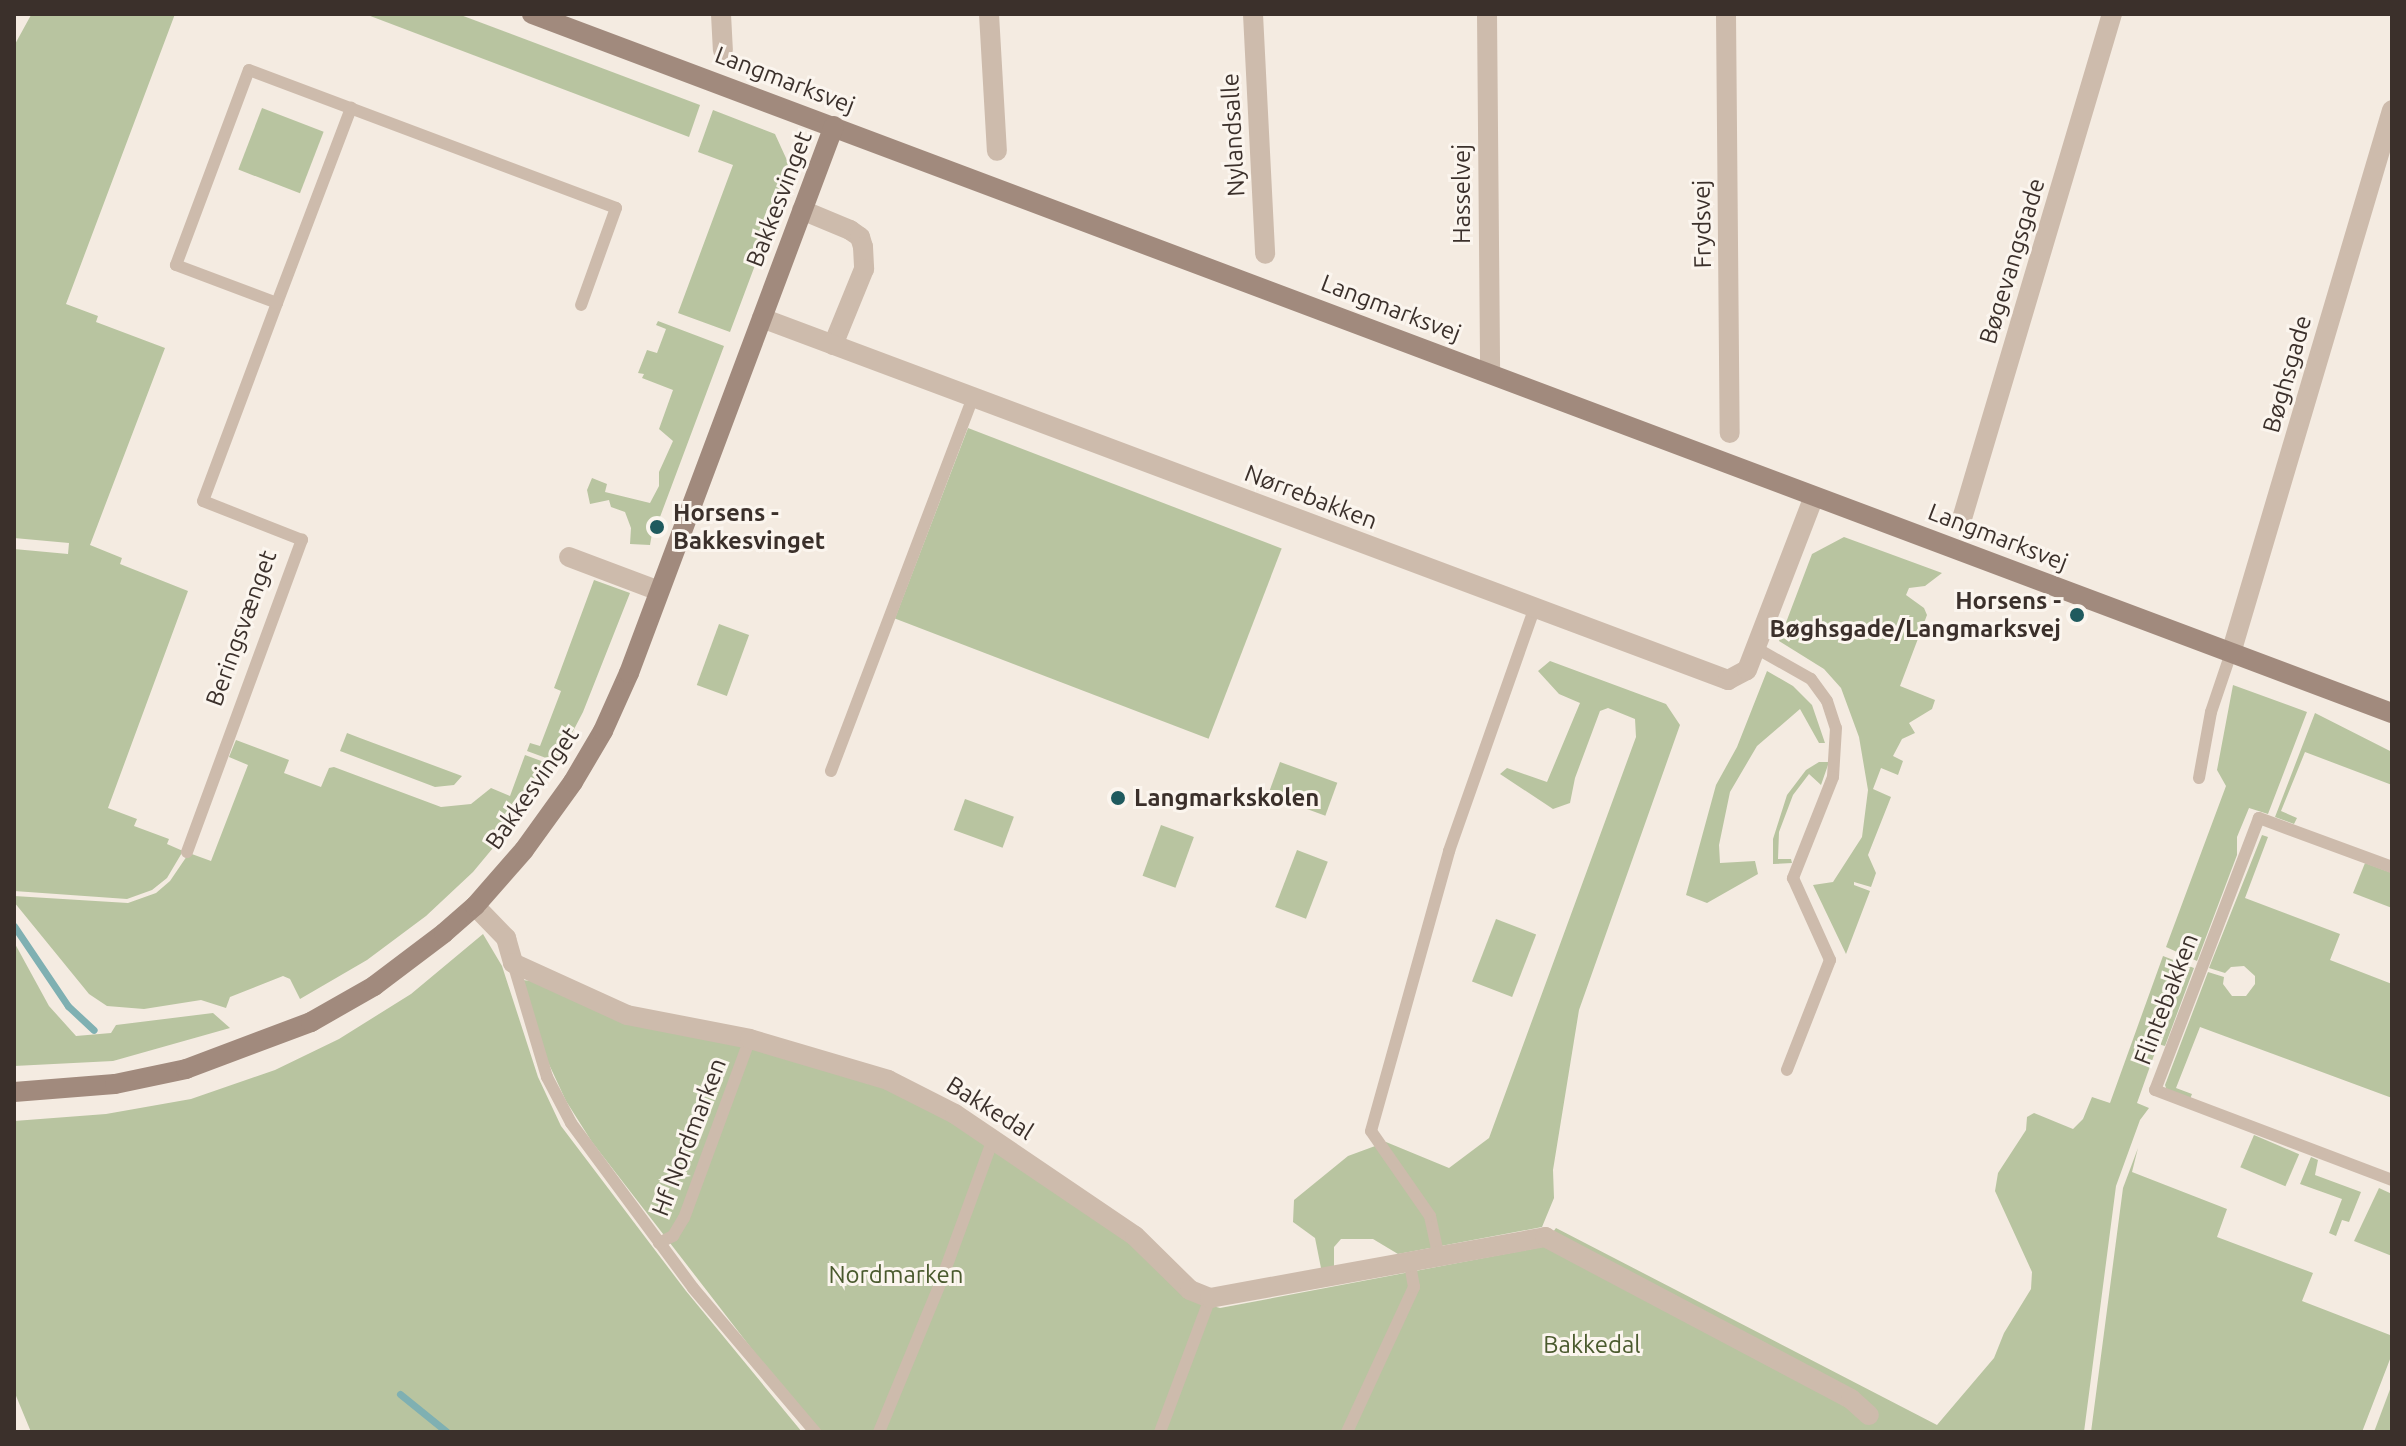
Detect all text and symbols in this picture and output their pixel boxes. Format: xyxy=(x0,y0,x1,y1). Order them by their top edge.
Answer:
street label: Langmarksvej xyxy=(711,40,859,120)
street label: Nylandsalle xyxy=(1215,72,1251,198)
street label: Bakkesvinget xyxy=(740,127,818,271)
street label: Hasselvej xyxy=(1448,144,1476,244)
street label: Bøgevangsgade xyxy=(1973,175,2051,347)
street label: Frydsvej xyxy=(1687,179,1717,269)
street label: Langmarksvej xyxy=(1317,268,1465,348)
street label: Bøghsgade xyxy=(2257,312,2317,436)
street label: Nørrebakken xyxy=(1241,459,1381,535)
street label: Langmarksvej xyxy=(1924,497,2072,577)
place label: Horsens - Bakkesvinget xyxy=(673,499,825,555)
marker: Horsens - Bakkesvinget xyxy=(648,518,666,536)
street label: Beringsvænget xyxy=(199,546,283,710)
place label: Horsens - Bøghsgade/Langmarksvej xyxy=(1770,587,2061,643)
marker: Horsens - Bøghsgade/Langmarksvej xyxy=(2068,606,2086,624)
street label: Bakkesvinget xyxy=(479,721,585,855)
place label: Langmarkskolen xyxy=(1134,784,1319,812)
marker: Langmarkskolen xyxy=(1109,789,1127,807)
street label: Flintebakken xyxy=(2128,929,2204,1069)
street label: Hf Nordmarken xyxy=(646,1054,732,1220)
street label: Bakkedal xyxy=(941,1070,1039,1146)
park label: Nordmarken xyxy=(828,1261,964,1289)
park label: Bakkedal xyxy=(1543,1331,1641,1359)

